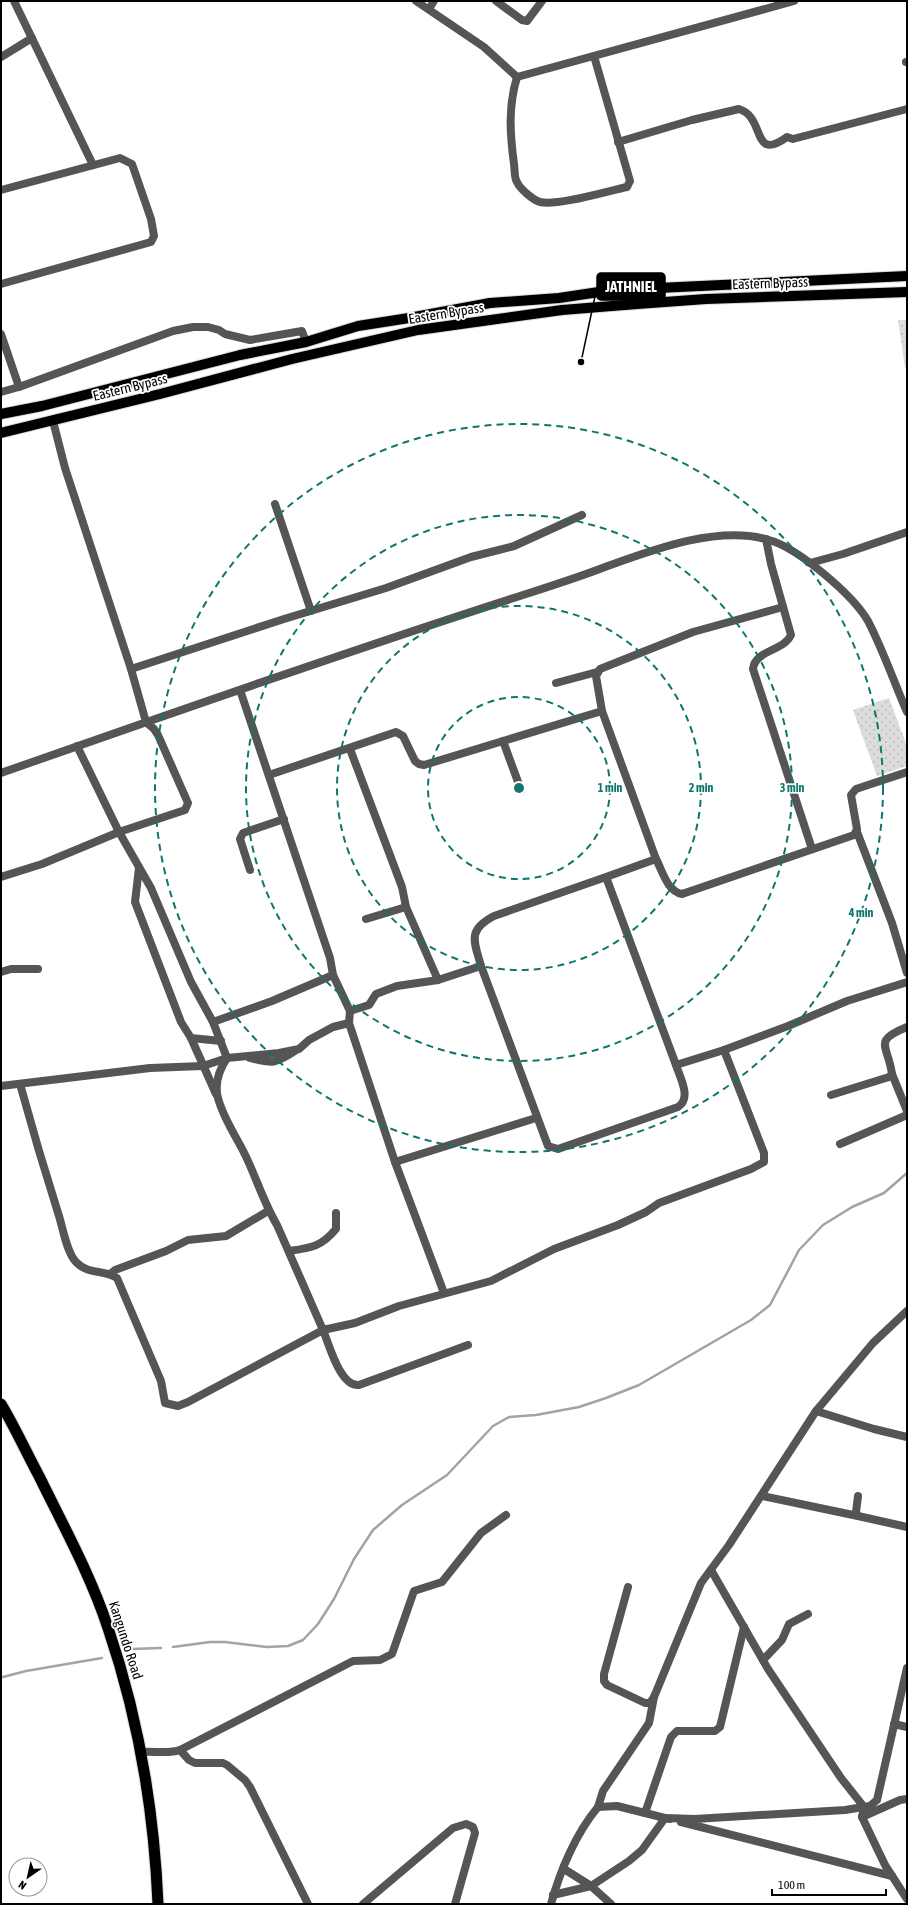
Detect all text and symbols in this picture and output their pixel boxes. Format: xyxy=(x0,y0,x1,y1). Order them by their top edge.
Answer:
callout: JATHNIEL xyxy=(597,273,665,300)
street label: Eastern Bypass xyxy=(732,274,808,292)
text: JATHNIEL xyxy=(604,278,657,295)
street label: Eastern Bypass xyxy=(407,299,485,327)
street label: Eastern Bypass xyxy=(91,370,169,404)
centre of rings xyxy=(512,781,526,795)
text: 1 min xyxy=(598,781,622,795)
text: 2 min xyxy=(689,781,713,795)
text: 3 min xyxy=(780,781,804,795)
text: 4 min xyxy=(848,906,873,920)
street label: Kangundo Road xyxy=(106,1599,146,1681)
north arrow xyxy=(8,1857,48,1897)
scale bar xyxy=(772,1871,886,1897)
text: N xyxy=(16,1878,28,1892)
text: 100 m xyxy=(778,1878,805,1892)

